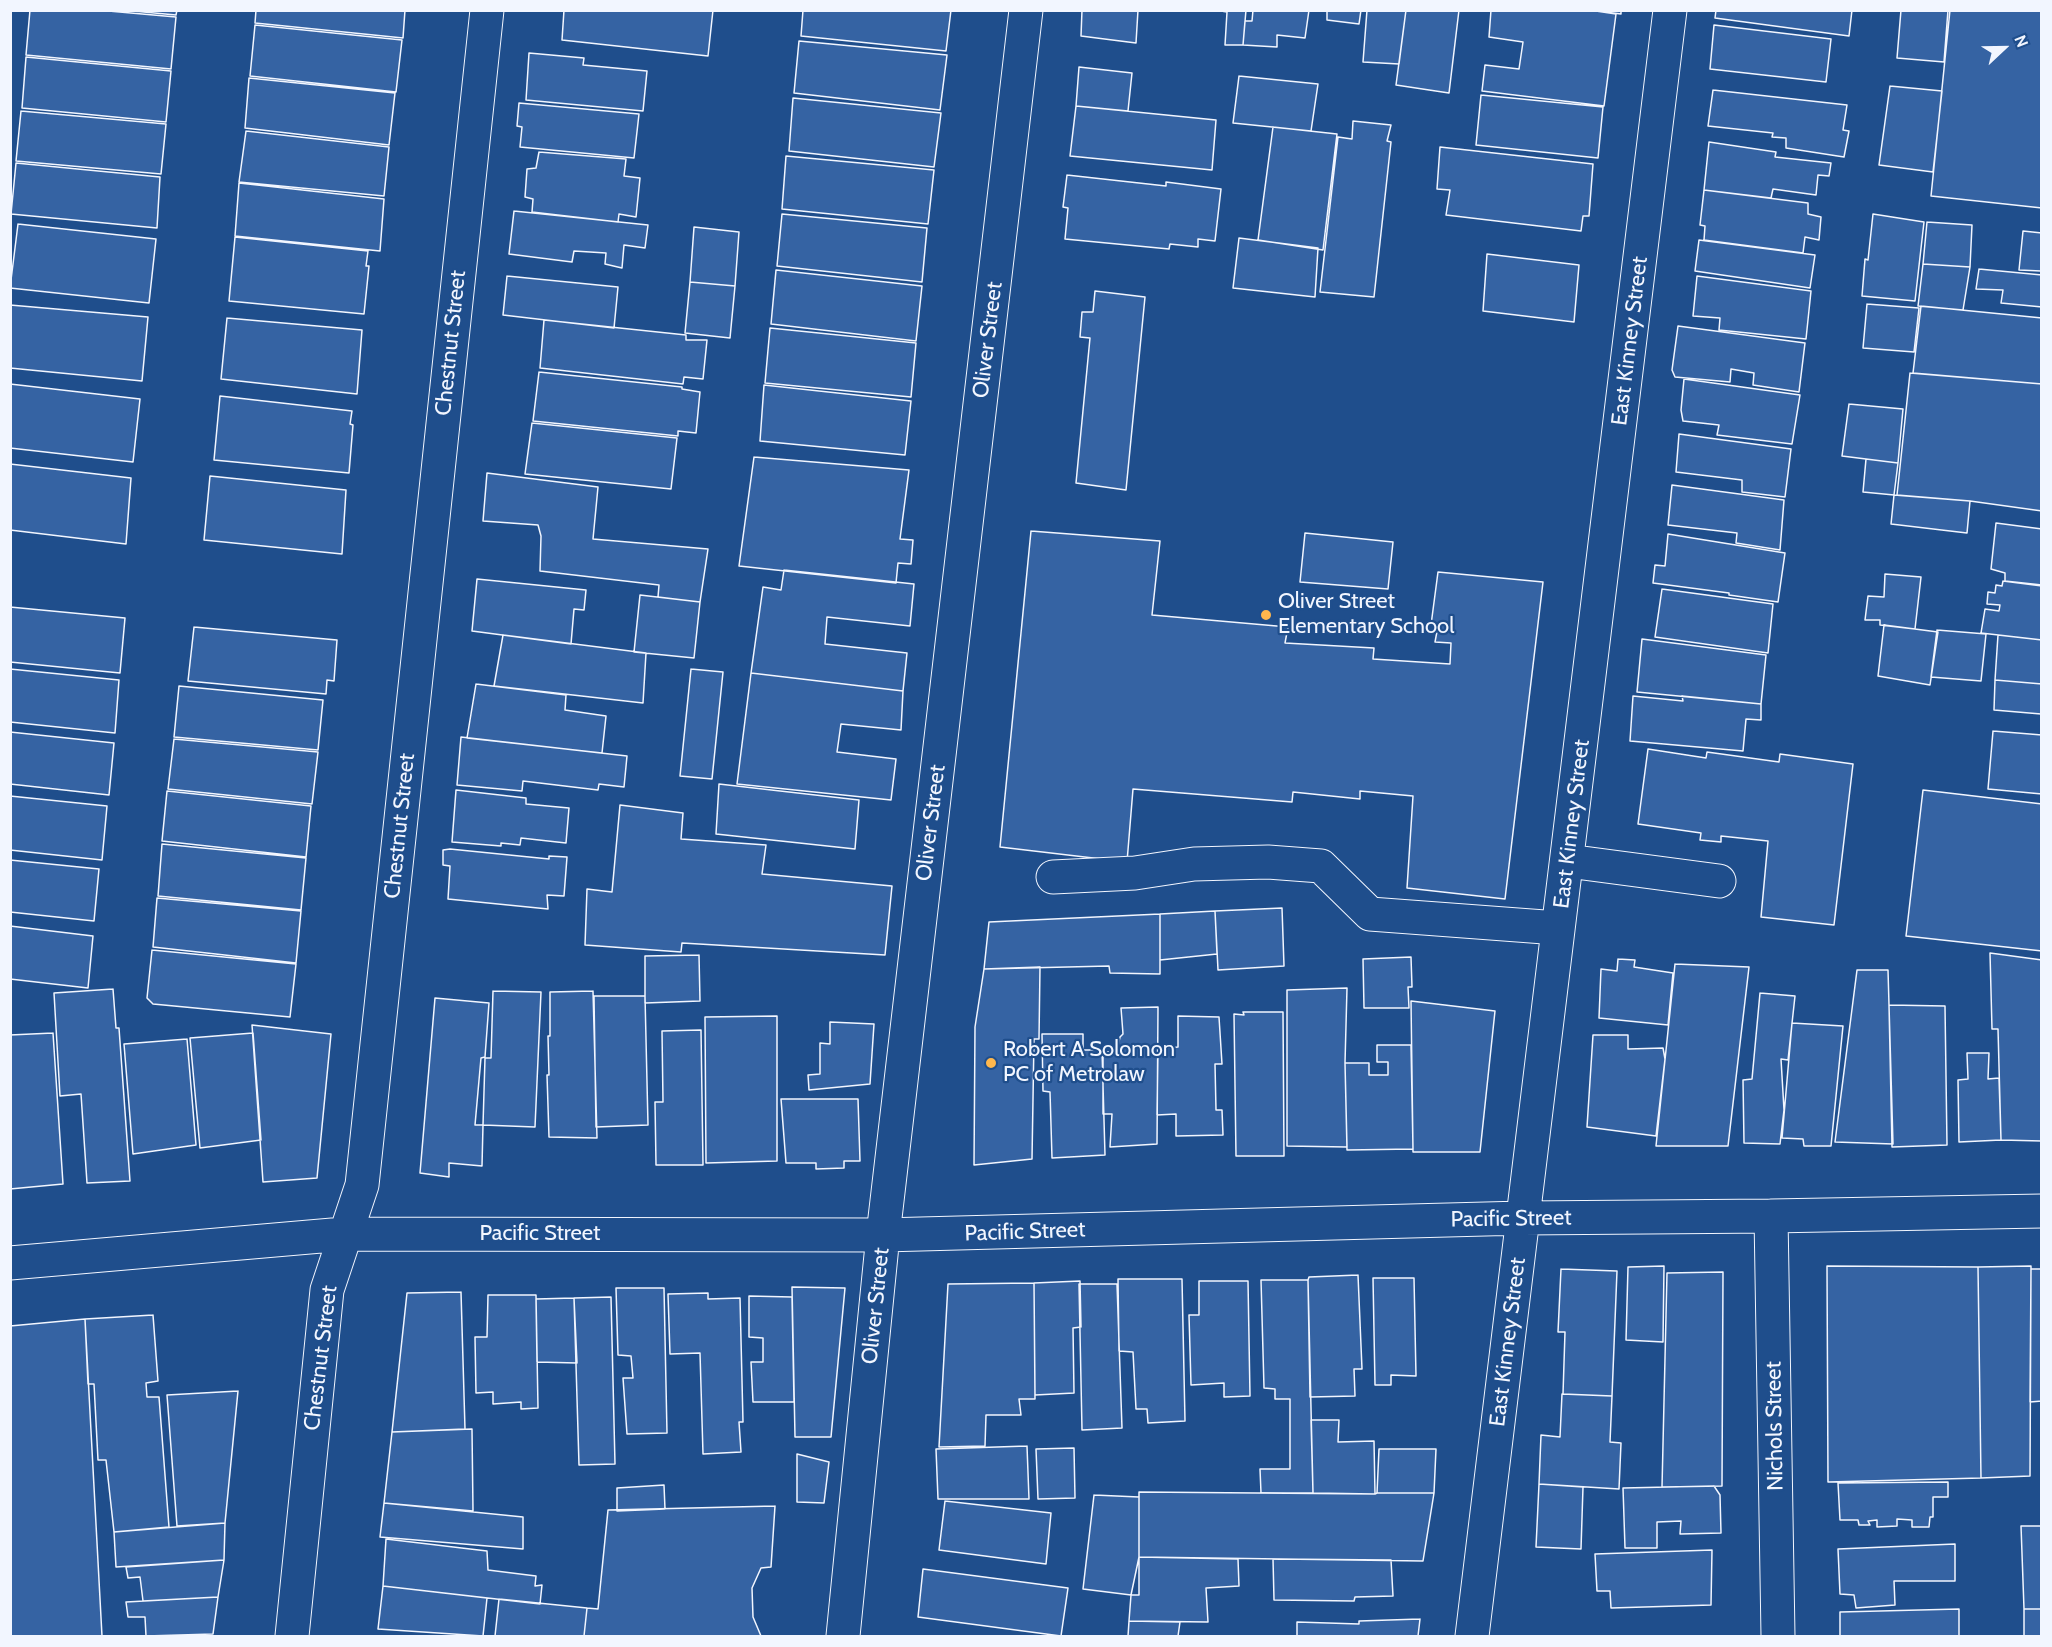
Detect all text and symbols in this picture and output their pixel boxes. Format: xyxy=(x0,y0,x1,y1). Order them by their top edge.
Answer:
north arrow xyxy=(1974,18,2034,78)
text: N xyxy=(2010,32,2032,50)
street label: East Kinney Street xyxy=(1607,255,1653,427)
street label: Chestnut Street xyxy=(430,269,472,417)
street label: Oliver Street xyxy=(968,280,1008,400)
place label: Oliver Street Elementary School xyxy=(1278,589,1454,640)
marker: Oliver Street Elementary School xyxy=(1259,608,1273,622)
street label: East Kinney Street xyxy=(1549,738,1595,910)
street label: Chestnut Street xyxy=(379,752,421,900)
street label: Oliver Street xyxy=(911,763,951,883)
place label: Robert A Solomon PC of Metrolaw xyxy=(1003,1037,1175,1088)
marker: Robert A Solomon PC of Metrolaw xyxy=(984,1056,998,1070)
street label: Pacific Street xyxy=(1450,1205,1572,1233)
street label: Pacific Street xyxy=(964,1217,1086,1247)
street label: Pacific Street xyxy=(480,1221,600,1247)
street label: Oliver Street xyxy=(857,1246,895,1366)
street label: East Kinney Street xyxy=(1485,1256,1531,1428)
street label: Chestnut Street xyxy=(299,1284,343,1432)
street label: Nichols Street xyxy=(1761,1361,1789,1491)

